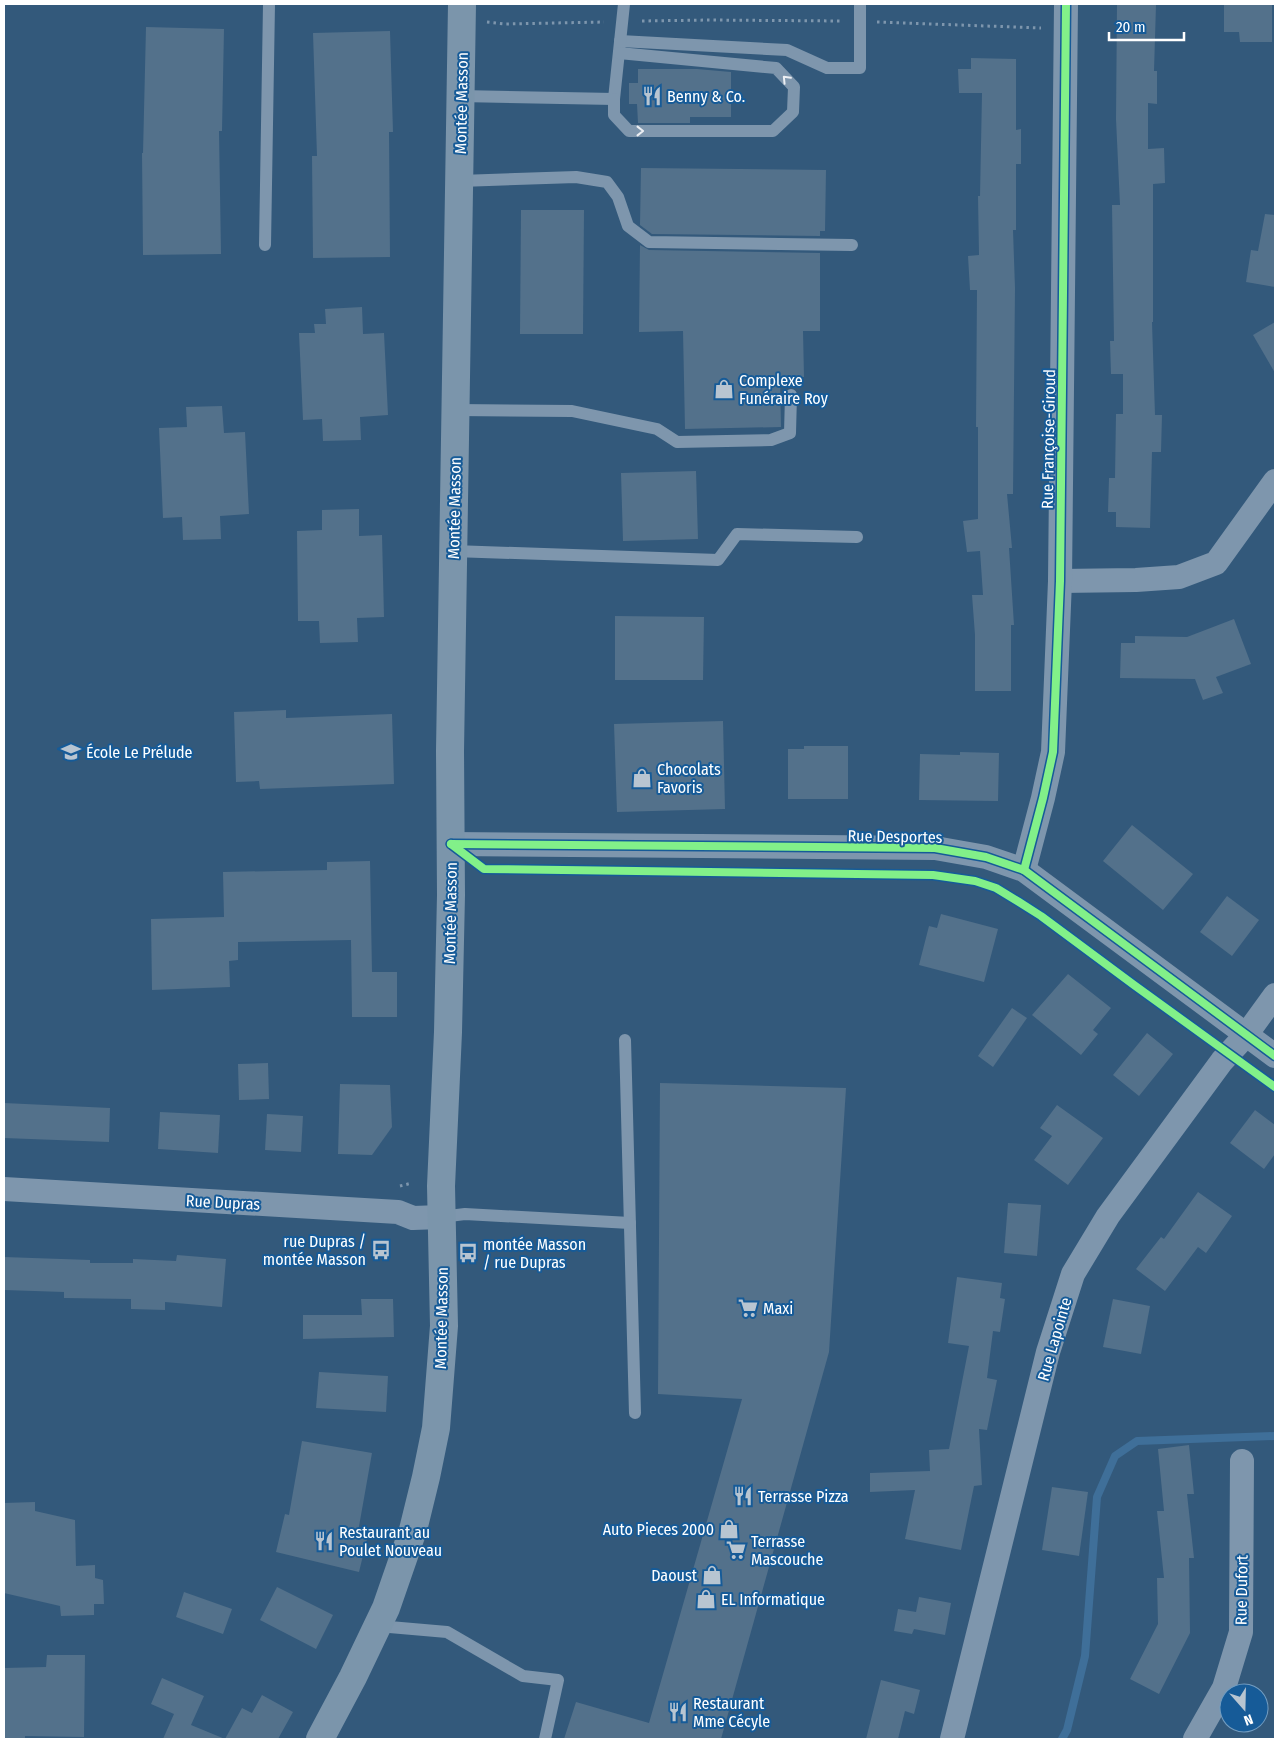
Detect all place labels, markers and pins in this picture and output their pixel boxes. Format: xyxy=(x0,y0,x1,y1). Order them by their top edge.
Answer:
restaurant icon: Benny & Co. xyxy=(641,85,663,107)
place label: Benny & Co. xyxy=(667,87,745,106)
place label: Complexe Funéraire Roy xyxy=(739,371,829,408)
shop icon: Complexe Funéraire Roy xyxy=(713,378,735,400)
school or university icon: École Le Prélude xyxy=(60,741,82,763)
place label: École Le Prélude xyxy=(86,743,193,762)
place label: Chocolats Favoris xyxy=(657,760,721,797)
shop icon: Chocolats Favoris xyxy=(631,767,653,789)
place label: rue Dupras / montée Masson xyxy=(263,1232,366,1269)
place label: montée Masson / rue Dupras xyxy=(483,1235,586,1272)
bus stop icon: rue Dupras / montée Masson xyxy=(370,1239,392,1261)
bus stop icon: montée Masson / rue Dupras xyxy=(457,1242,479,1264)
supermarket icon: Maxi xyxy=(737,1297,759,1319)
place label: Maxi xyxy=(763,1299,793,1318)
restaurant icon: Terrasse Pizza xyxy=(732,1485,754,1507)
place label: Terrasse Pizza xyxy=(758,1487,849,1506)
shop icon: Auto Pieces 2000 xyxy=(718,1518,740,1540)
place label: Auto Pieces 2000 xyxy=(603,1520,714,1539)
place label: Restaurant au Poulet Nouveau xyxy=(339,1523,442,1560)
restaurant icon: Restaurant au Poulet Nouveau xyxy=(313,1530,335,1552)
place label: Terrasse Mascouche xyxy=(751,1532,824,1569)
supermarket icon: Terrasse Mascouche xyxy=(725,1539,747,1561)
shop icon: Daoust xyxy=(701,1564,723,1586)
place label: Daoust xyxy=(651,1566,698,1585)
shop icon: EL Informatique xyxy=(695,1588,717,1610)
place label: EL Informatique xyxy=(721,1590,825,1609)
place label: Restaurant Mme Cécyle xyxy=(693,1694,770,1731)
restaurant icon: Restaurant Mme Cécyle xyxy=(667,1701,689,1723)

